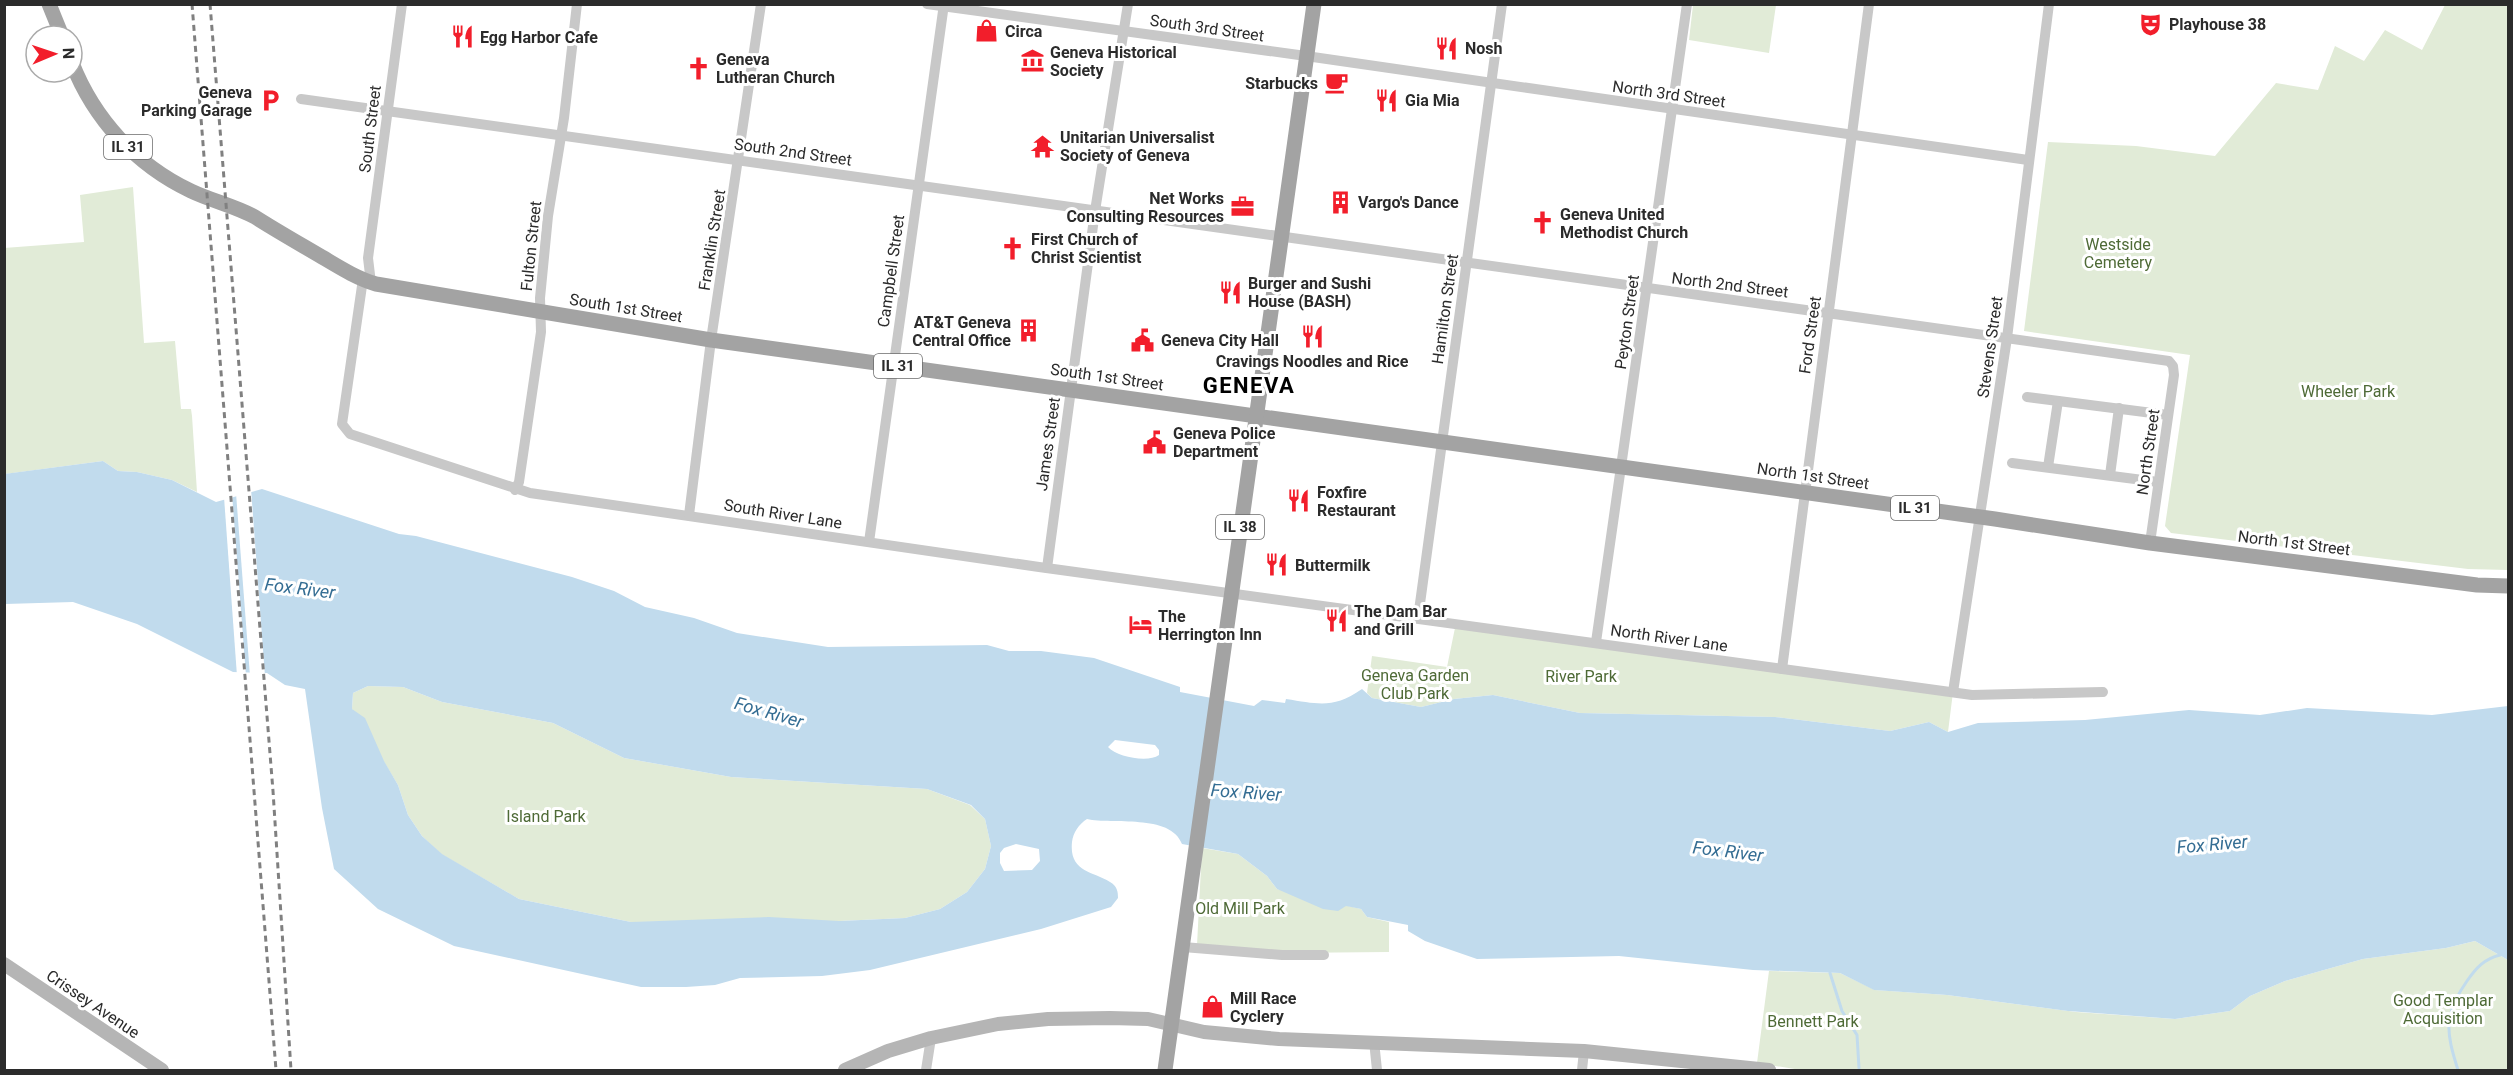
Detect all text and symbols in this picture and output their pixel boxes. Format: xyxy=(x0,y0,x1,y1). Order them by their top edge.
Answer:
street label: South 3rd Street xyxy=(1149,11,1265,45)
theatre icon: Playhouse 38 xyxy=(2138,11,2164,37)
place label: Playhouse 38 xyxy=(2169,15,2266,34)
shop icon: Circa xyxy=(974,18,1000,44)
place label: Circa xyxy=(1005,22,1043,41)
north arrow xyxy=(24,24,84,84)
restaurant icon: Egg Harbor Cafe xyxy=(449,24,475,50)
place label: Egg Harbor Cafe xyxy=(480,28,598,47)
restaurant icon: Nosh xyxy=(1434,35,1460,61)
place label: Nosh xyxy=(1465,39,1503,58)
place label: Geneva Historical Society xyxy=(1050,43,1177,80)
text: N xyxy=(59,48,78,59)
museum icon: Geneva Historical Society xyxy=(1019,48,1045,74)
place label: Geneva Lutheran Church xyxy=(716,50,835,87)
church icon: Geneva Lutheran Church xyxy=(685,55,711,81)
cafe icon: Starbucks xyxy=(1323,70,1349,96)
place label: Starbucks xyxy=(1245,74,1318,93)
street label: North 3rd Street xyxy=(1611,77,1727,111)
place label: Geneva Parking Garage xyxy=(141,83,252,120)
street label: South Street xyxy=(355,84,385,174)
restaurant icon: Gia Mia xyxy=(1374,87,1400,113)
parking icon: Geneva Parking Garage xyxy=(257,88,283,114)
place label: Gia Mia xyxy=(1405,91,1460,110)
place label: Unitarian Universalist Society of Geneva xyxy=(1060,128,1215,165)
temple icon: Unitarian Universalist Society of Geneva xyxy=(1029,133,1055,159)
street label: South 2nd Street xyxy=(733,134,853,170)
road number: IL 31 xyxy=(104,135,152,159)
street label: Franklin Street xyxy=(695,188,729,292)
place label: Net Works Consulting Resources xyxy=(1066,189,1224,226)
building icon: Vargo's Dance xyxy=(1327,189,1353,215)
place label: Vargo's Dance xyxy=(1358,193,1459,212)
office icon: Net Works Consulting Resources xyxy=(1229,194,1255,220)
street label: Fulton Street xyxy=(517,200,545,292)
place label: Geneva United Methodist Church xyxy=(1560,205,1688,242)
church icon: Geneva United Methodist Church xyxy=(1529,210,1555,236)
street label: Campbell Street xyxy=(874,213,908,329)
place label: First Church of Christ Scientist xyxy=(1031,230,1142,267)
church icon: First Church of Christ Scientist xyxy=(1000,235,1026,261)
park label: Westside Cemetery xyxy=(2084,235,2153,272)
street label: Hamilton Street xyxy=(1428,253,1462,365)
street label: North 2nd Street xyxy=(1671,268,1789,302)
place label: Burger and Sushi House (BASH) xyxy=(1248,274,1371,311)
street label: Peyton Street xyxy=(1611,274,1643,370)
restaurant icon: Burger and Sushi House (BASH) xyxy=(1217,279,1243,305)
street label: South 1st Street xyxy=(568,290,684,326)
street label: Ford Street xyxy=(1795,295,1825,375)
street label: Stevens Street xyxy=(1973,295,2007,399)
place label: AT&T Geneva Central Office xyxy=(912,313,1011,350)
building icon: AT&T Geneva Central Office xyxy=(1016,318,1042,344)
restaurant icon: Cravings Noodles and Rice xyxy=(1299,323,1325,349)
public building icon: Geneva City Hall xyxy=(1130,327,1156,353)
place label: Geneva City Hall xyxy=(1161,331,1279,350)
place label: Cravings Noodles and Rice xyxy=(1216,352,1409,371)
road number: IL 31 xyxy=(874,354,922,378)
street label: South 1st Street xyxy=(1049,360,1165,394)
district label: GENEVA xyxy=(1203,373,1295,398)
park label: Wheeler Park xyxy=(2301,382,2396,401)
street label: James Street xyxy=(1032,396,1064,492)
street label: North Street xyxy=(2133,408,2163,496)
place label: Geneva Police Department xyxy=(1173,424,1276,461)
public building icon: Geneva Police Department xyxy=(1142,429,1168,455)
street label: North 1st Street xyxy=(1756,459,1870,493)
place label: Foxfire Restaurant xyxy=(1317,483,1396,520)
restaurant icon: Foxfire Restaurant xyxy=(1286,488,1312,514)
street label: South River Lane xyxy=(723,495,843,533)
road number: IL 31 xyxy=(1891,496,1939,520)
road number: IL 38 xyxy=(1216,515,1264,539)
street label: North 1st Street xyxy=(2237,527,2351,559)
restaurant icon: Buttermilk xyxy=(1264,552,1290,578)
place label: Buttermilk xyxy=(1295,556,1371,575)
water label: Fox River xyxy=(264,573,338,603)
place label: The Dam Bar and Grill xyxy=(1354,602,1447,639)
place label: The Herrington Inn xyxy=(1158,607,1262,644)
restaurant icon: The Dam Bar and Grill xyxy=(1323,607,1349,633)
hotel icon: The Herrington Inn xyxy=(1127,612,1153,638)
street label: North River Lane xyxy=(1609,620,1729,656)
park label: Geneva Garden Club Park xyxy=(1361,666,1469,703)
park label: River Park xyxy=(1545,667,1618,686)
water label: Fox River xyxy=(732,692,807,732)
water label: Fox River xyxy=(1210,779,1283,805)
park label: Island Park xyxy=(506,807,587,826)
water label: Fox River xyxy=(2176,830,2249,858)
water label: Fox River xyxy=(1692,836,1766,866)
park label: Old Mill Park xyxy=(1195,899,1286,918)
street label: Crissey Avenue xyxy=(43,966,143,1042)
place label: Mill Race Cyclery xyxy=(1230,989,1297,1026)
park label: Good Templar Acquisition xyxy=(2393,991,2494,1028)
shop icon: Mill Race Cyclery xyxy=(1199,994,1225,1020)
park label: Bennett Park xyxy=(1767,1012,1860,1031)

